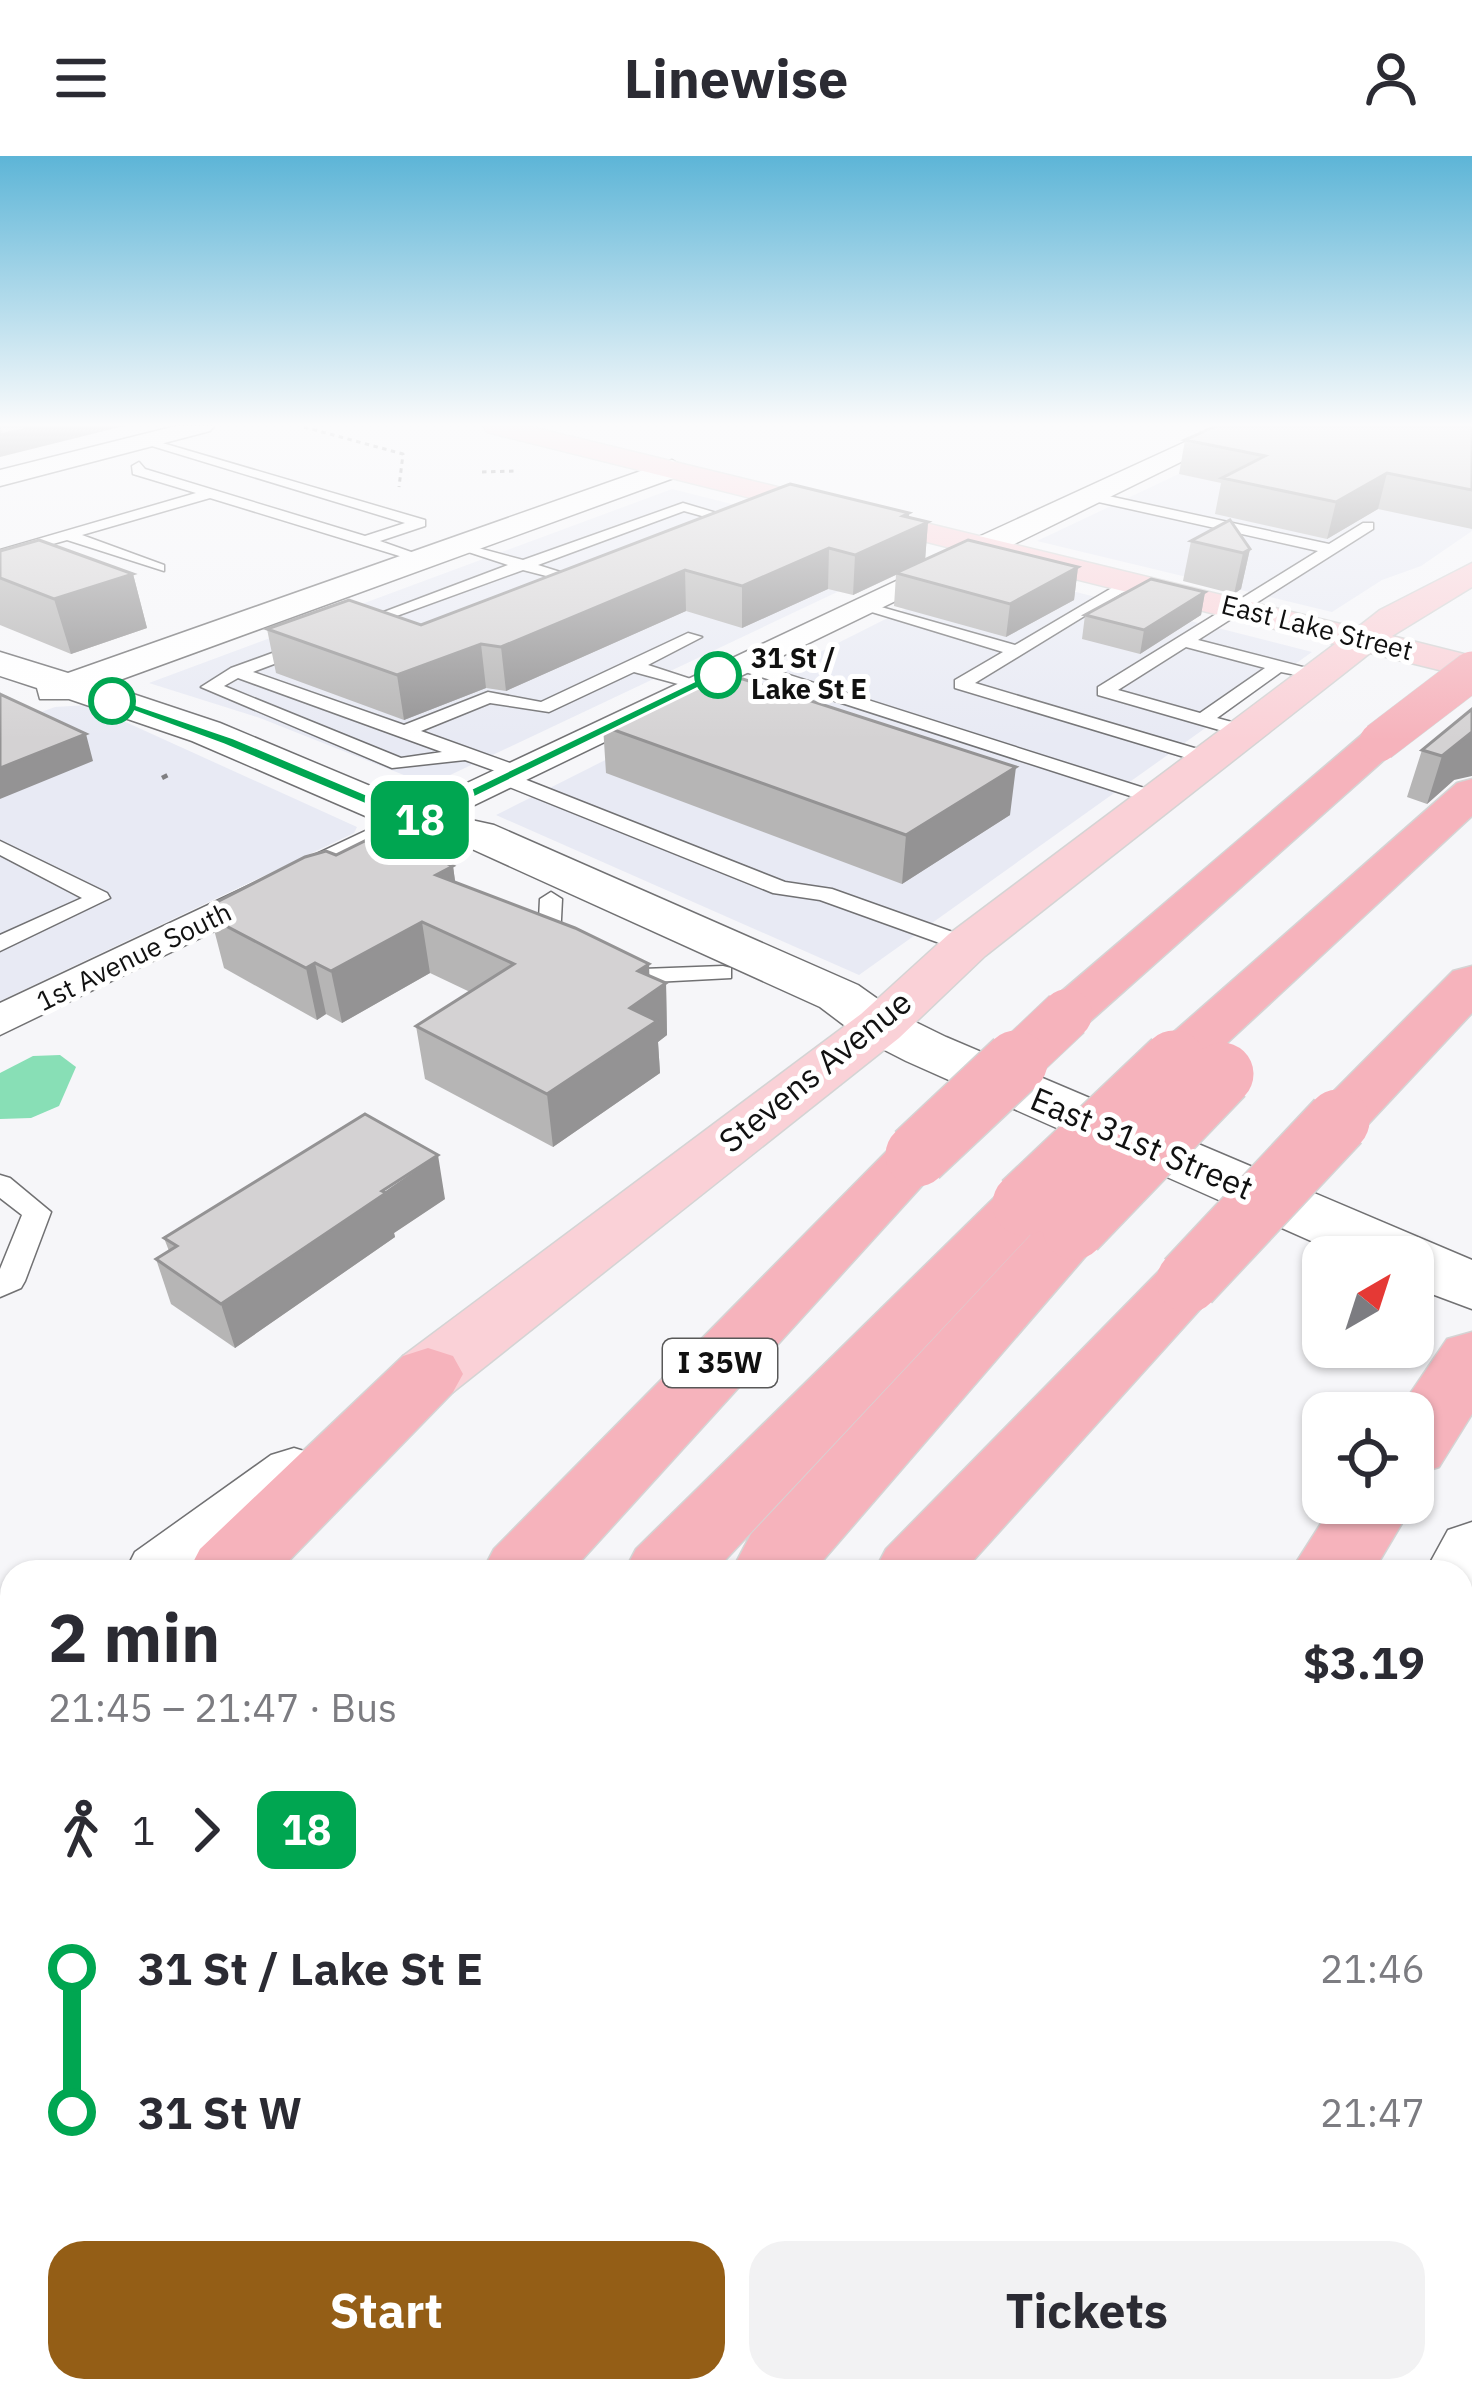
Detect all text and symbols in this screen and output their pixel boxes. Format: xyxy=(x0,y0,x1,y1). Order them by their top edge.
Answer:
text: Linewise xyxy=(624,43,848,113)
icon: menu xyxy=(48,45,114,111)
icon: person xyxy=(1358,45,1424,111)
street label: East Lake Street xyxy=(1218,586,1417,667)
place label: 31 St / Lake St E xyxy=(751,640,867,706)
marker: 31 St / Lake St E xyxy=(696,653,740,697)
unlabelled marker xyxy=(90,679,134,723)
line badge: 18 xyxy=(366,781,474,859)
text: 18 xyxy=(395,792,445,847)
street label: 1st Avenue South xyxy=(30,893,237,1018)
street label: Stevens Avenue xyxy=(710,980,920,1161)
street label: East 31st Street xyxy=(1025,1076,1260,1209)
north arrow xyxy=(1302,1236,1434,1368)
map controls xyxy=(1302,1236,1434,1524)
road number: I 35W xyxy=(663,1339,777,1387)
button: locate xyxy=(1302,1392,1434,1524)
text: 2 min xyxy=(48,1594,220,1680)
text: $3.19 xyxy=(1303,1633,1425,1691)
text: 21:45 – 21:47 · Bus xyxy=(48,1682,397,1733)
icon: walk xyxy=(48,1797,114,1863)
icon: forward xyxy=(173,1797,239,1863)
text: 18 xyxy=(281,1802,332,1857)
text: 1 xyxy=(132,1805,155,1856)
text: 31 St / Lake St E xyxy=(138,1939,483,1997)
text: 21:46 xyxy=(1320,1943,1425,1994)
text: 31 St W xyxy=(138,2083,302,2141)
text: 21:47 xyxy=(1320,2087,1425,2138)
button: Start xyxy=(48,2241,725,2379)
button: Tickets xyxy=(749,2241,1425,2379)

